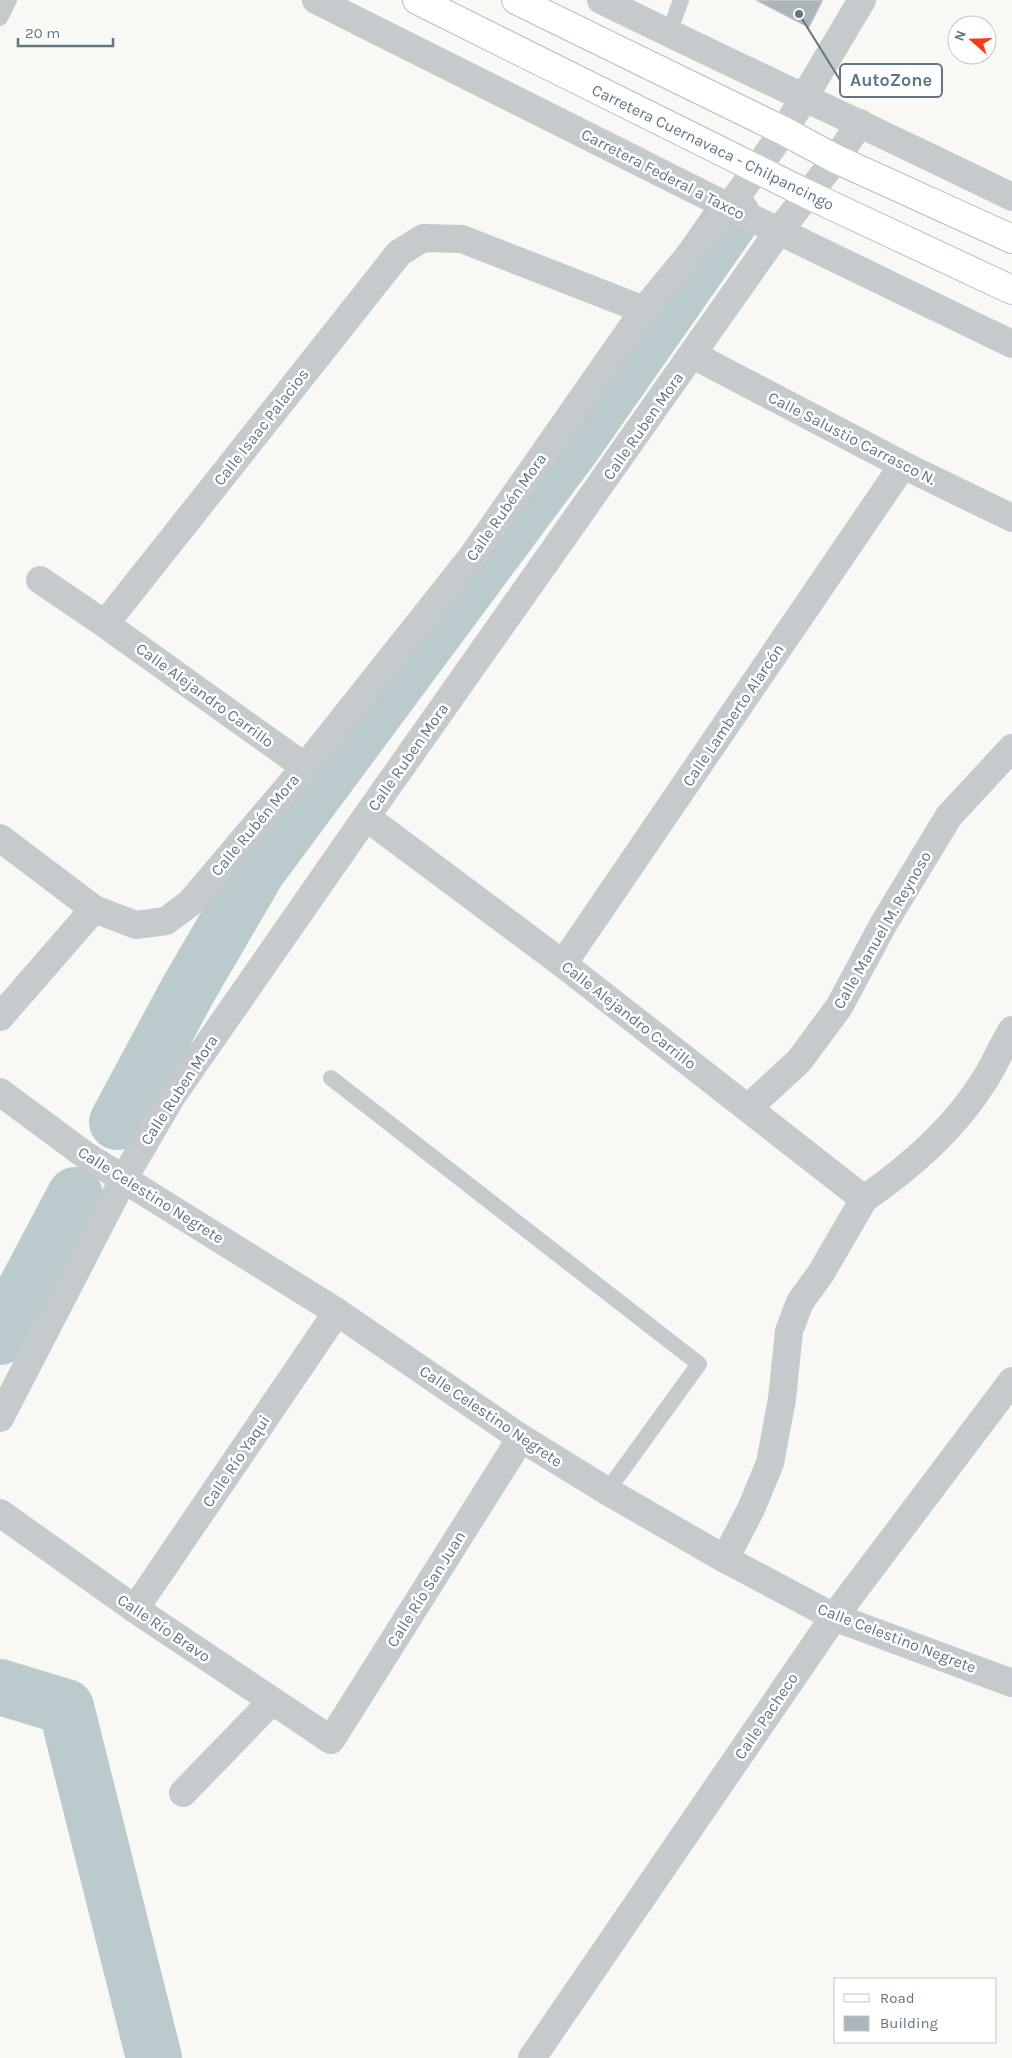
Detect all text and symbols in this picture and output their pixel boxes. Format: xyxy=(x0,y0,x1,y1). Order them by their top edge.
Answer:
scale bar xyxy=(18,15,112,47)
north arrow xyxy=(947,15,997,65)
text: 20 m xyxy=(25,24,60,42)
text: N xyxy=(951,28,970,43)
callout: AutoZone xyxy=(840,64,942,97)
text: AutoZone xyxy=(850,69,932,91)
street label: Carretera Cuernavaca - Chilpancingo xyxy=(589,80,837,214)
street label: Carretera Federal a Taxco xyxy=(578,124,748,224)
street label: Calle Isaac Palacios xyxy=(209,365,313,489)
street label: Calle Ruben Mora xyxy=(599,368,687,484)
street label: Calle Salustio Carrasco N. xyxy=(765,387,939,489)
street label: Calle Rubén Mora xyxy=(462,449,550,565)
street label: Calle Alejandro Carrillo xyxy=(132,639,278,751)
street label: Calle Lamberto Alarcón xyxy=(678,640,788,790)
street label: Calle Ruben Mora xyxy=(364,699,452,815)
street label: Calle Rubén Mora xyxy=(207,770,303,880)
street label: Calle Manuel M. Reynoso xyxy=(829,848,935,1012)
street label: Calle Alejandro Carrillo xyxy=(558,957,700,1073)
street label: Calle Ruben Mora xyxy=(136,1032,222,1148)
street label: Calle Celestino Negrete xyxy=(75,1142,227,1248)
street label: Calle Celestino Negrete xyxy=(416,1361,566,1471)
street label: Calle Río Yaqui xyxy=(198,1411,274,1511)
street label: Calle Río San Juan xyxy=(383,1527,469,1651)
street label: Calle Río Bravo xyxy=(114,1590,214,1666)
street label: Calle Celestino Negrete xyxy=(815,1599,979,1677)
street label: Calle Pacheco xyxy=(730,1669,802,1763)
legend xyxy=(834,1978,997,2043)
text: Road xyxy=(880,1989,915,2007)
text: Building xyxy=(880,2014,938,2032)

